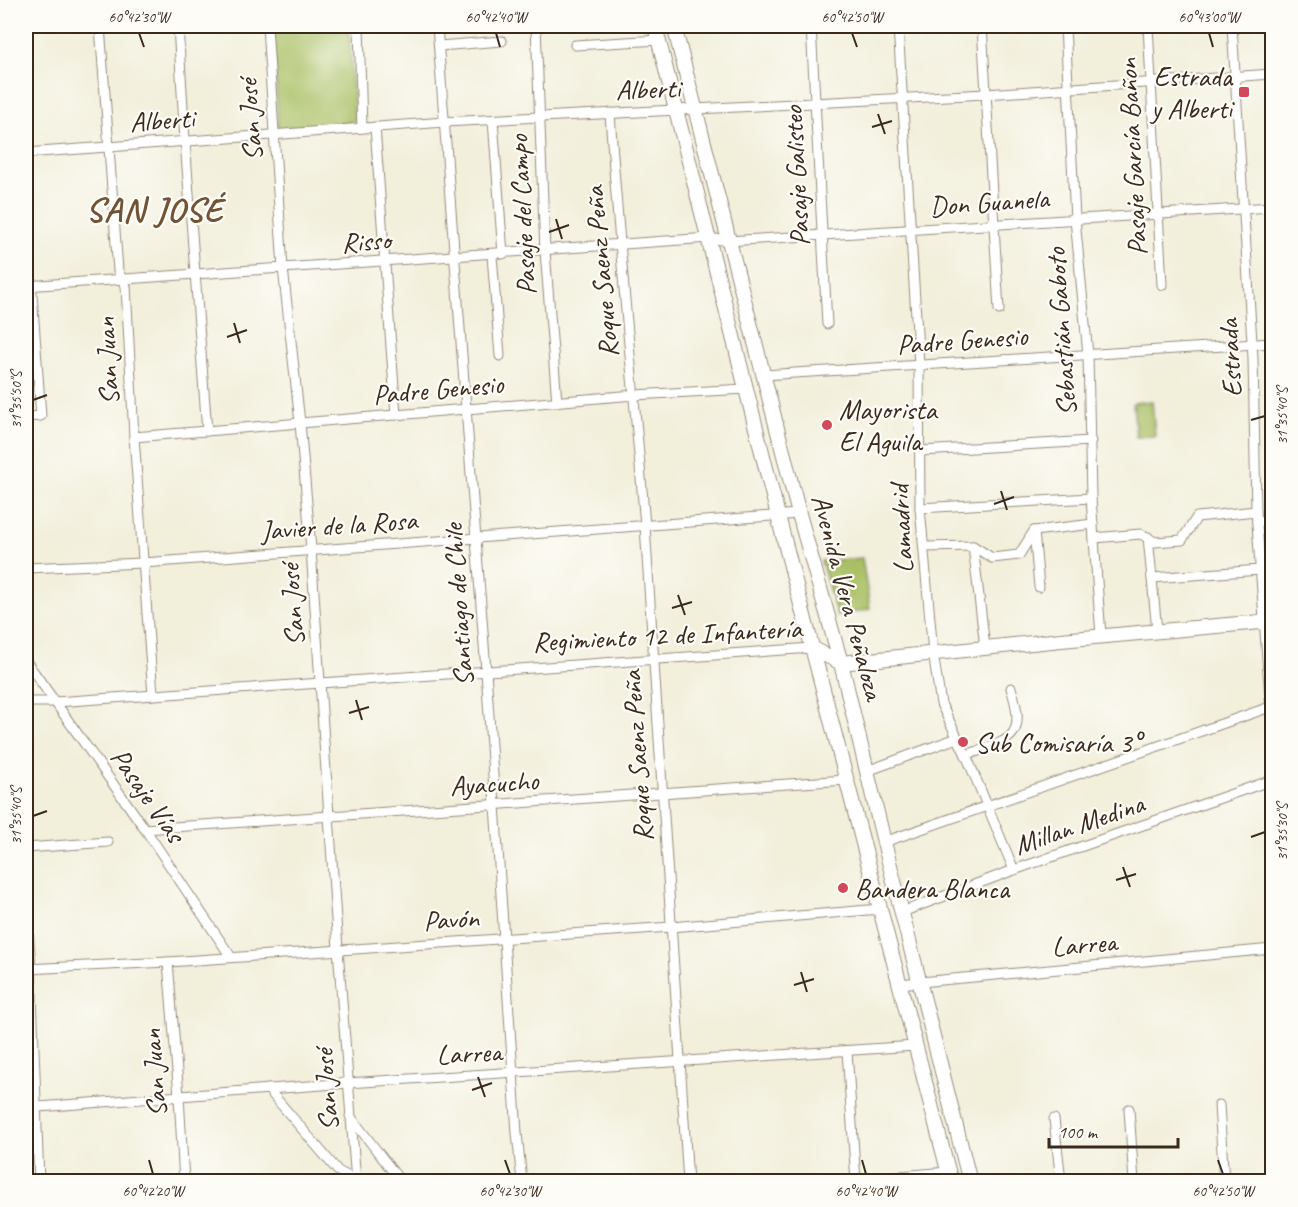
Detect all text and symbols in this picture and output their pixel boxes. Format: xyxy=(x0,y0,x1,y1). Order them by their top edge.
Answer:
text: 60°42'30"W xyxy=(109,8,173,27)
text: 60°42'40"W xyxy=(466,8,530,27)
text: 60°42'50"W xyxy=(822,8,886,27)
text: 60°43'00"W xyxy=(1179,8,1243,27)
street label: Pasaje García Bañon xyxy=(1109,56,1155,257)
place label: Estrada y Alberti xyxy=(1149,59,1236,126)
street label: Alberti xyxy=(615,70,685,108)
street label: San José xyxy=(229,74,270,162)
marker: Estrada y Alberti xyxy=(1237,85,1251,99)
street label: Alberti xyxy=(129,100,199,140)
street label: Pasaje Galisteo xyxy=(775,103,817,247)
street label: Pasaje del Campo xyxy=(500,132,544,296)
street label: Don Guanela xyxy=(928,180,1051,224)
street label: Roque Saenz Peña xyxy=(576,183,626,359)
district label: SAN JOSÉ xyxy=(86,188,227,231)
street label: Risso xyxy=(340,222,395,260)
street label: Sebastián Gaboto xyxy=(1038,245,1084,417)
street label: San Juan xyxy=(87,316,127,406)
street label: Estrada xyxy=(1210,316,1250,398)
street label: Padre Genesio xyxy=(896,318,1030,362)
street label: Padre Genesio xyxy=(371,366,507,412)
text: 31°35'50"S xyxy=(7,369,26,429)
text: 31°35'40"S xyxy=(1273,385,1292,445)
place label: Mayorista El Aguila xyxy=(839,392,938,459)
marker: Mayorista El Aguila xyxy=(820,418,834,432)
street label: Lamadrid xyxy=(881,480,921,574)
street label: Avenida Vera Peñaloza xyxy=(804,491,893,706)
street label: Javier de la Rosa xyxy=(258,502,420,548)
street label: Santiago de Chile xyxy=(435,521,481,687)
street label: San José xyxy=(271,559,312,647)
street label: Regimiento 12 de Infantería xyxy=(531,610,804,660)
street label: Roque Saenz Peña xyxy=(613,667,660,843)
place label: Sub Comisaría 3° xyxy=(975,725,1146,760)
marker: Sub Comisaría 3° xyxy=(956,735,970,749)
street label: Pasaje Vías xyxy=(103,741,194,851)
street label: Ayacucho xyxy=(448,762,542,804)
text: 31°35'40"S xyxy=(7,785,26,845)
street label: Millan Medina xyxy=(1009,785,1150,863)
text: 31°35'30"S xyxy=(1273,801,1292,861)
place label: Bandera Blanca xyxy=(855,871,1011,906)
marker: Bandera Blanca xyxy=(836,881,850,895)
street label: Pavón xyxy=(422,900,481,938)
street label: Larrea xyxy=(1050,924,1120,964)
street label: San Juan xyxy=(133,1028,175,1118)
street label: Larrea xyxy=(436,1034,505,1072)
street label: San José xyxy=(305,1044,346,1132)
scale bar xyxy=(1049,1111,1178,1149)
text: 100 m xyxy=(1058,1121,1099,1143)
text: 60°42'20"W xyxy=(123,1182,187,1201)
text: 60°42'30"W xyxy=(480,1182,544,1201)
text: 60°42'40"W xyxy=(836,1182,900,1201)
text: 60°42'50"W xyxy=(1193,1182,1257,1201)

